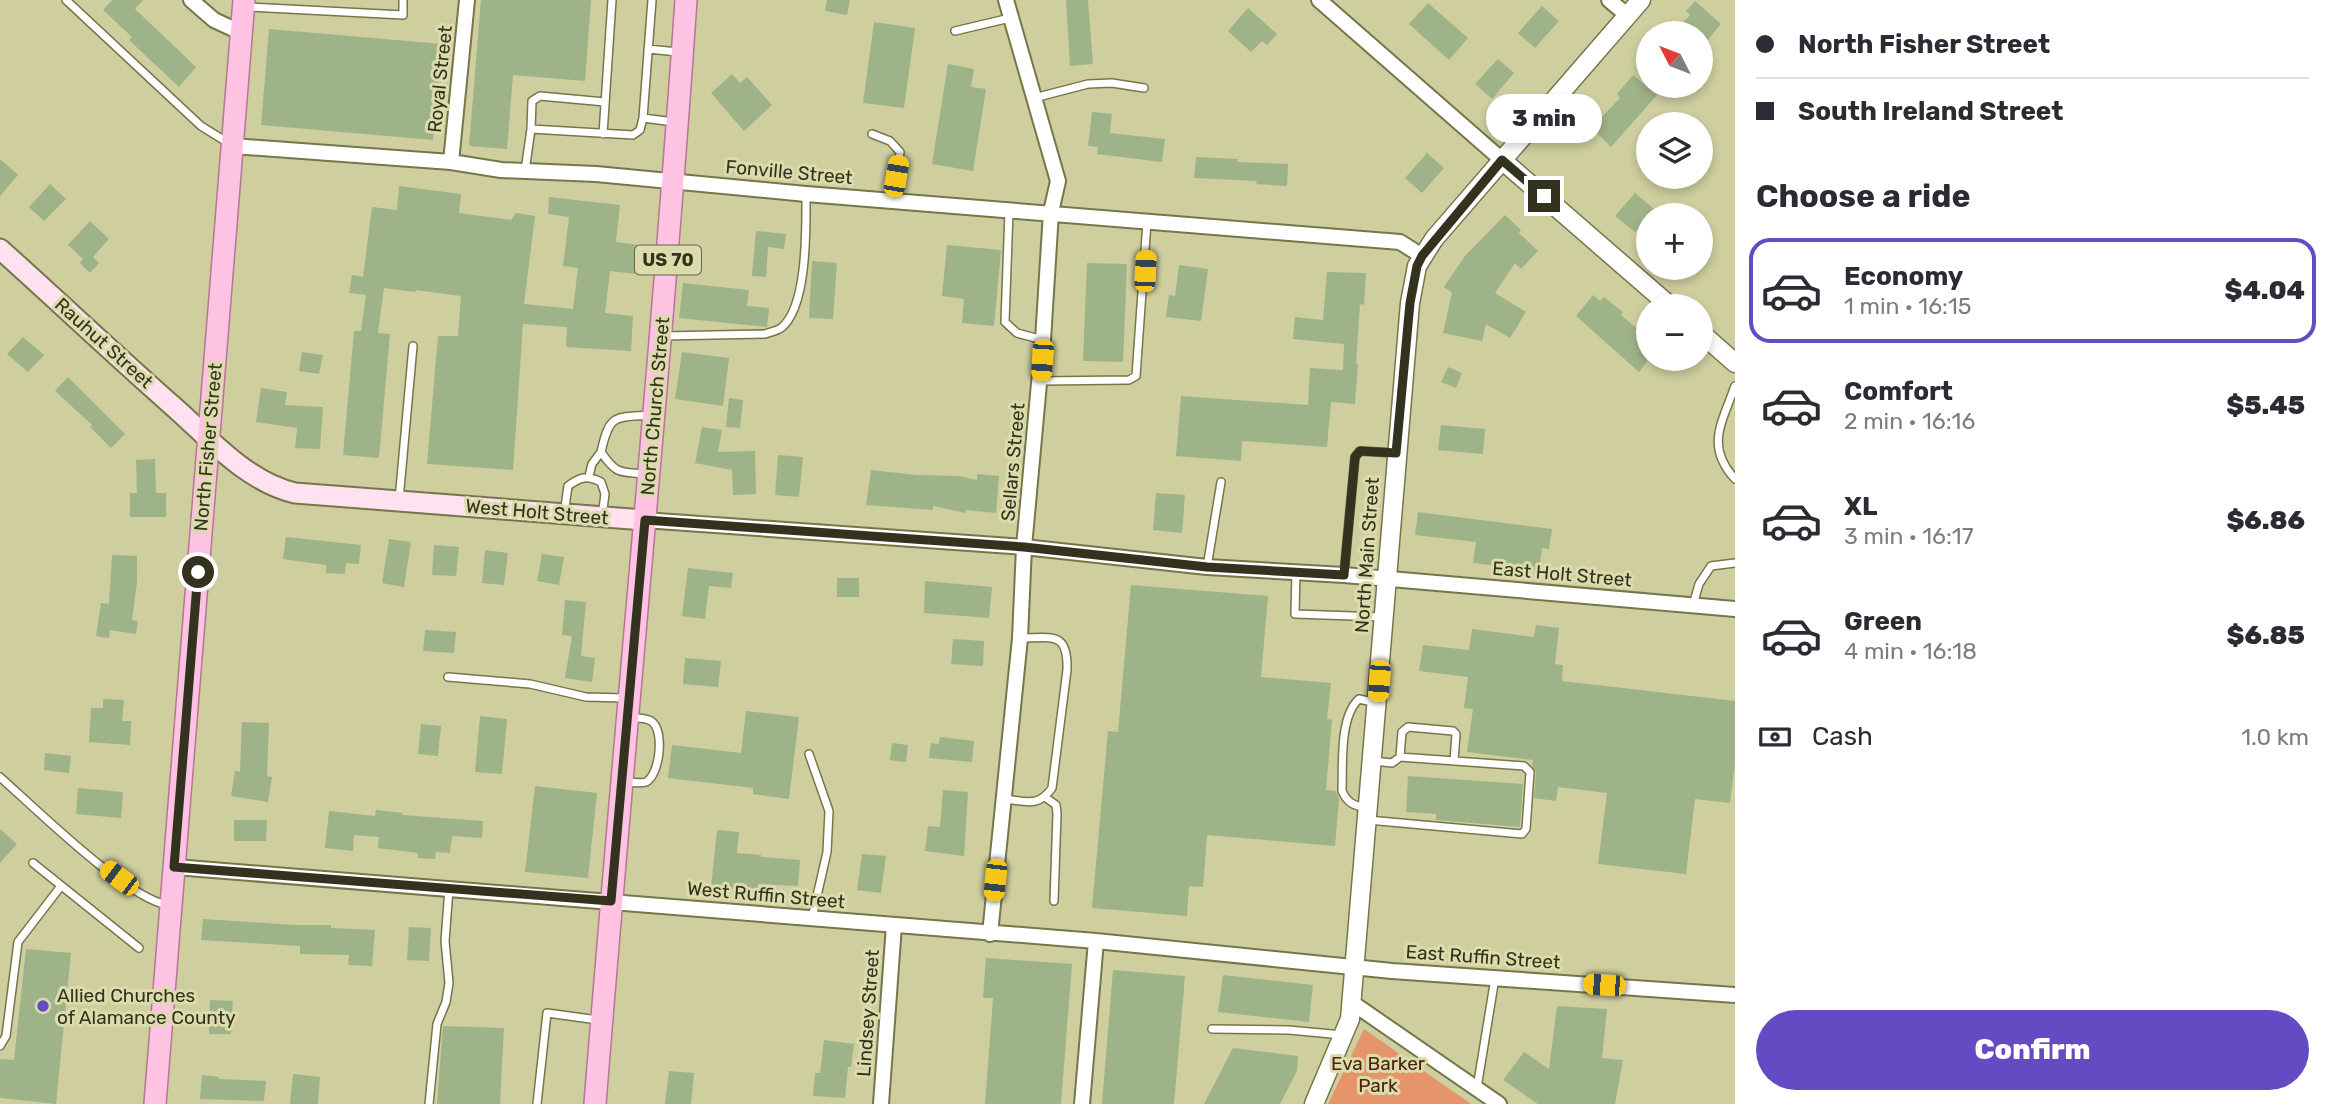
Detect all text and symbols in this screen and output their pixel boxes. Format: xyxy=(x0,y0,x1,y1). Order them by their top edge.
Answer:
north arrow xyxy=(1636,21,1713,98)
map controls xyxy=(1636,21,1713,371)
street label: Royal Street xyxy=(423,24,457,134)
text: North Fisher Street xyxy=(1798,29,2050,60)
callout: 3 min xyxy=(1486,94,1602,144)
text: South Ireland Street xyxy=(1798,96,2063,127)
text: 3 min xyxy=(1512,104,1576,132)
button: layers xyxy=(1636,112,1713,189)
car xyxy=(883,153,910,199)
street label: Fonville Street xyxy=(724,155,854,189)
text: Choose a ride xyxy=(1756,177,1970,215)
route end xyxy=(1528,180,1560,212)
button: + xyxy=(1636,203,1713,280)
road number: US 70 xyxy=(635,246,701,274)
car xyxy=(1134,249,1157,293)
icon: car xyxy=(1760,259,1823,322)
text: Economy xyxy=(1844,261,1963,292)
text: $4.04 xyxy=(2224,275,2305,306)
text: 1 min · 16:15 xyxy=(1844,292,1971,320)
street label: Rauhut Street xyxy=(50,293,158,394)
button: − xyxy=(1636,294,1713,371)
street label: North Church Street xyxy=(636,315,674,496)
car xyxy=(1031,338,1054,382)
street label: North Fisher Street xyxy=(189,361,227,532)
icon: car xyxy=(1760,374,1823,437)
text: Comfort xyxy=(1844,376,1953,407)
text: $5.45 xyxy=(2226,390,2305,421)
street label: Sellars Street xyxy=(996,401,1030,522)
text: 2 min · 16:16 xyxy=(1844,407,1975,435)
street label: North Main Street xyxy=(1350,476,1384,634)
icon: car xyxy=(1760,489,1823,552)
text: XL xyxy=(1844,491,1877,522)
street label: West Holt Street xyxy=(465,494,610,530)
text: $6.86 xyxy=(2226,505,2305,536)
text: 3 min · 16:17 xyxy=(1844,522,1974,550)
route start xyxy=(182,556,214,588)
street label: East Holt Street xyxy=(1491,556,1633,592)
icon: car xyxy=(1760,604,1823,667)
text: Green xyxy=(1844,606,1922,637)
text: $6.85 xyxy=(2227,620,2305,651)
text: 4 min · 16:18 xyxy=(1844,637,1977,665)
car xyxy=(1368,659,1391,703)
icon: cash xyxy=(1756,718,1794,756)
text: Cash xyxy=(1812,721,1873,752)
text: 1.0 km xyxy=(2241,723,2309,751)
car xyxy=(96,857,143,899)
car xyxy=(983,858,1008,902)
street label: West Ruffin Street xyxy=(686,877,847,913)
street label: East Ruffin Street xyxy=(1405,940,1562,974)
street label: Lindsey Street xyxy=(852,948,884,1077)
car xyxy=(1583,973,1626,997)
place label: Allied Churches of Alamance County xyxy=(57,984,236,1029)
marker: Allied Churches of Alamance County xyxy=(35,998,51,1014)
button: Confirm xyxy=(1756,1010,2309,1090)
park label: Eva Barker Park xyxy=(1331,1052,1426,1097)

